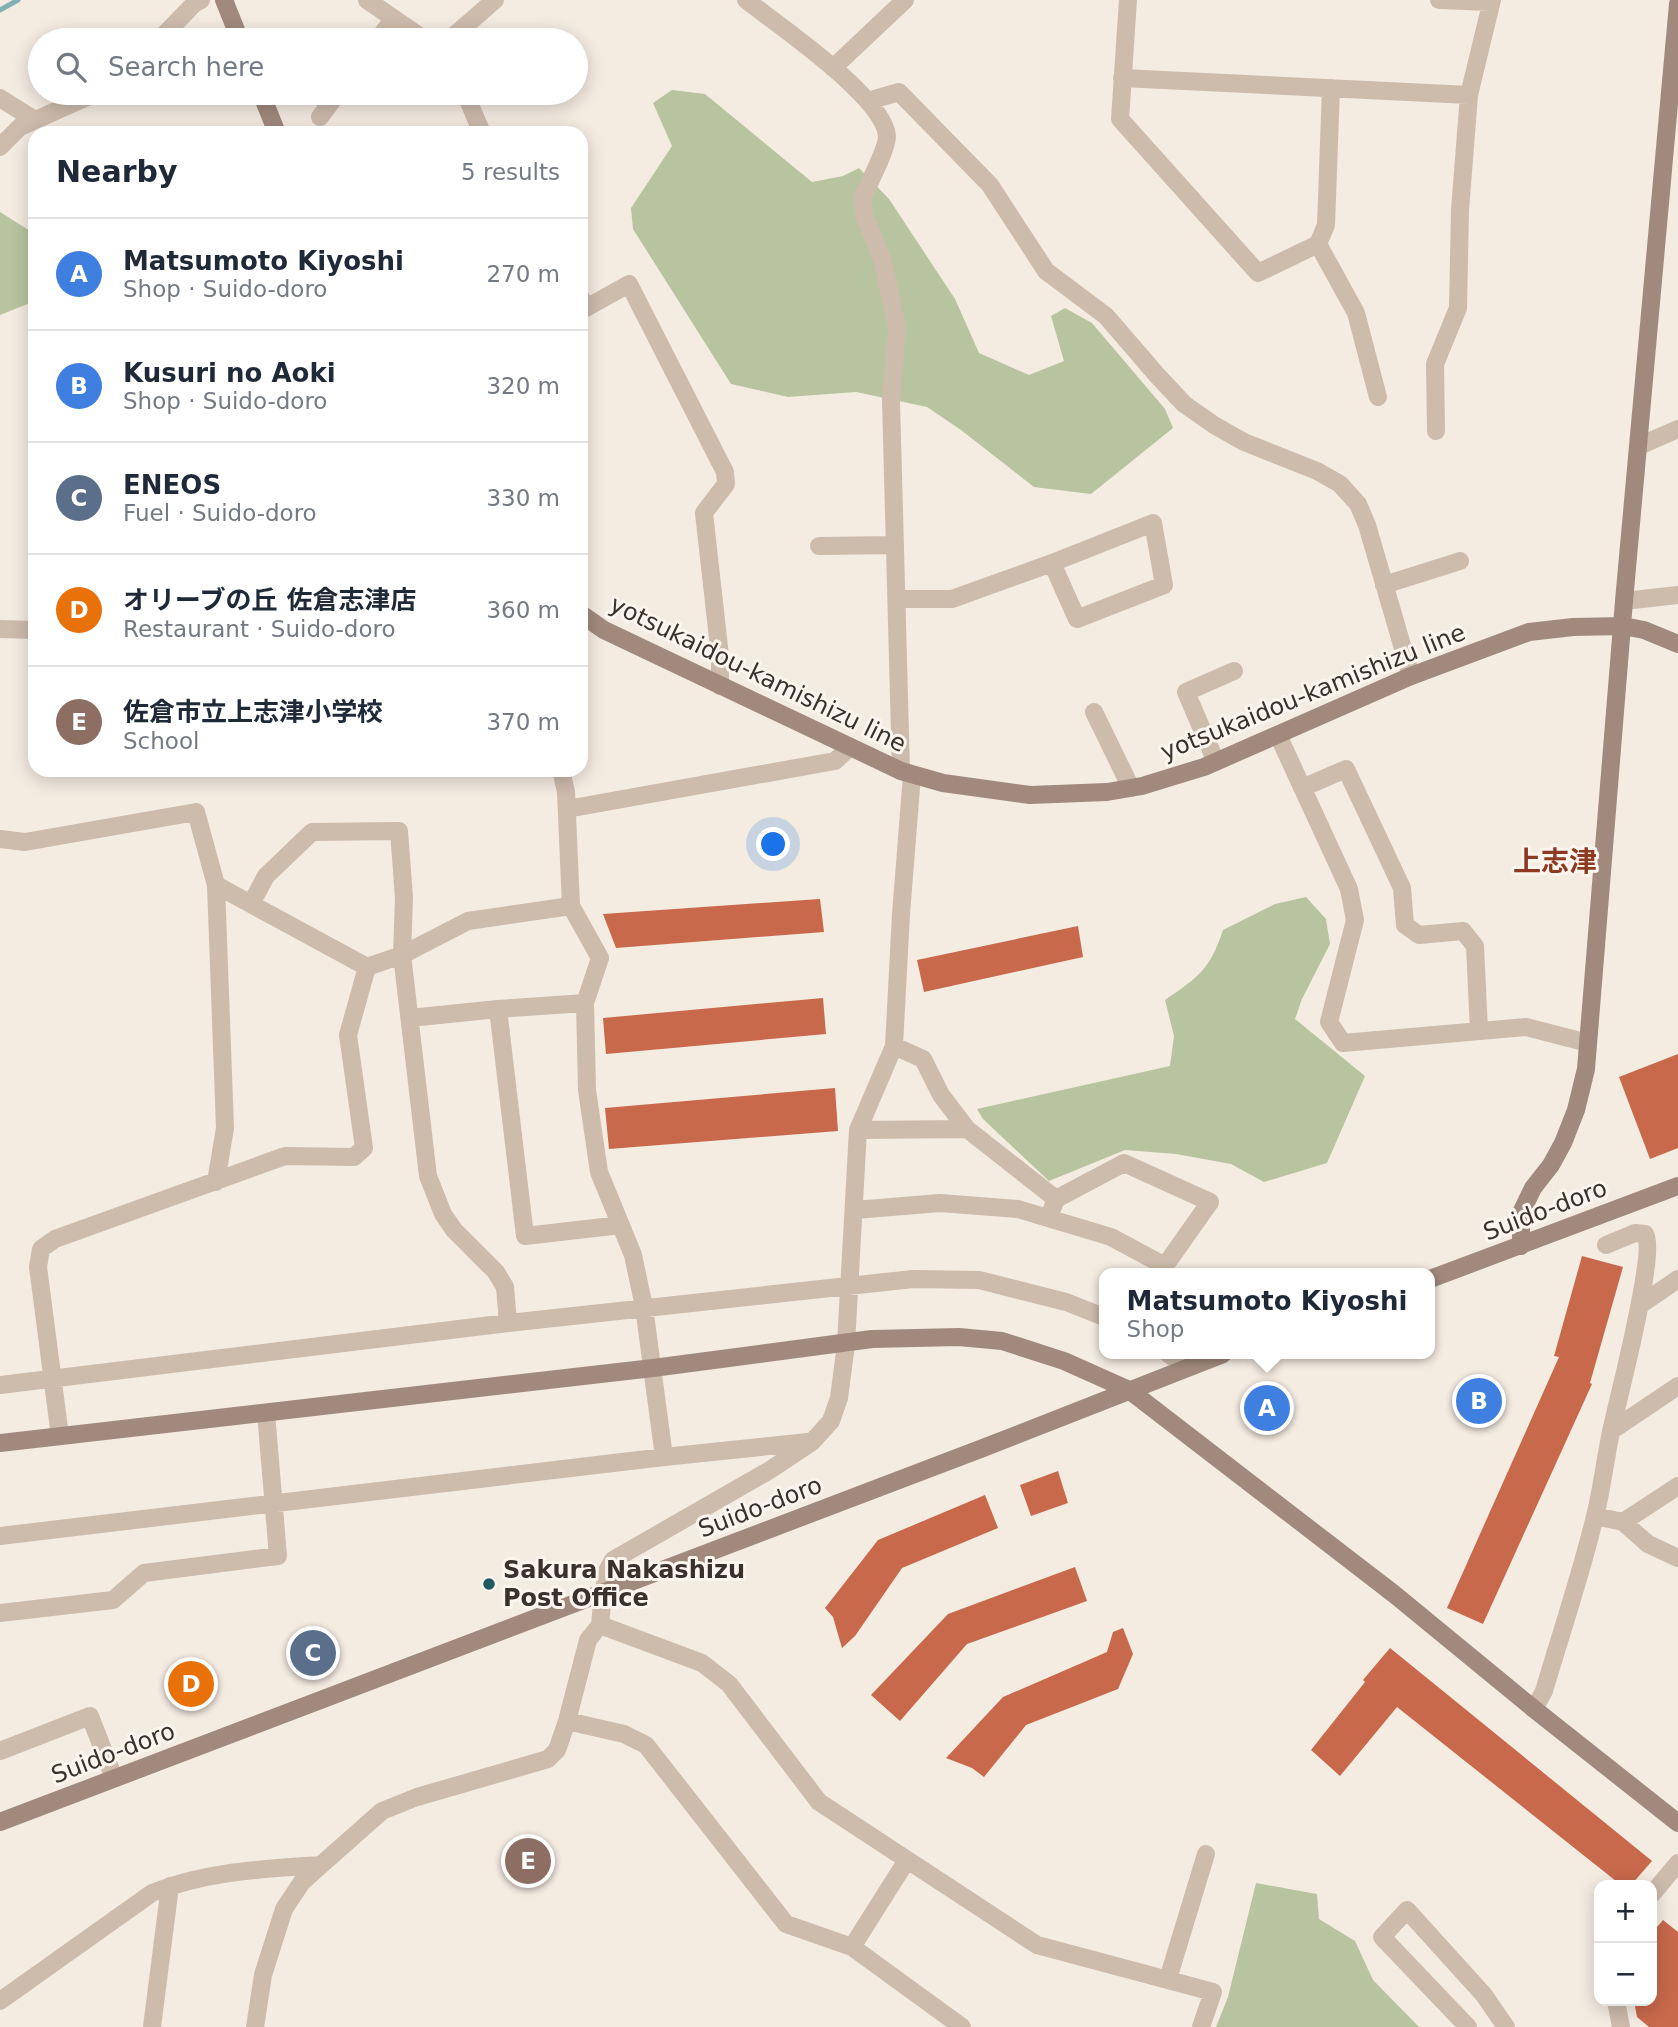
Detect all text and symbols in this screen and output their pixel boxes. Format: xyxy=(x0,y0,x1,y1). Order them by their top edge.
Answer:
search box xyxy=(28,28,588,105)
icon: search xyxy=(52,48,90,86)
text: Search here xyxy=(108,52,264,82)
text: Nearby xyxy=(56,154,178,189)
text: 5 results xyxy=(461,159,560,185)
text: Matsumoto Kiyoshi xyxy=(123,246,404,276)
text: A xyxy=(70,261,88,287)
text: 270 m xyxy=(486,261,560,287)
text: Shop · Suido-doro xyxy=(123,276,327,302)
text: Kusuri no Aoki xyxy=(123,358,336,388)
text: B xyxy=(70,373,88,399)
text: 320 m xyxy=(486,373,560,399)
text: Shop · Suido-doro xyxy=(123,388,327,414)
text: ENEOS xyxy=(123,470,221,500)
text: C xyxy=(71,485,87,511)
text: 330 m xyxy=(486,485,560,511)
text: Fuel · Suido-doro xyxy=(123,500,317,526)
text: オリーブの丘 佐倉志津店 xyxy=(123,585,417,615)
street label: yotsukaidou-kamishizu line xyxy=(605,590,911,758)
text: D xyxy=(69,597,89,623)
text: 360 m xyxy=(486,597,560,623)
text: Restaurant · Suido-doro xyxy=(123,616,396,642)
street label: yotsukaidou-kamishizu line xyxy=(1157,618,1469,766)
text: 佐倉市立上志津小学校 xyxy=(123,697,383,727)
text: E xyxy=(71,709,87,735)
text: 370 m xyxy=(486,709,560,735)
text: School xyxy=(123,728,199,754)
your location xyxy=(756,827,790,861)
district label: 上志津 xyxy=(1513,845,1597,878)
street label: Suido-doro xyxy=(1479,1174,1611,1246)
popup xyxy=(1099,1268,1435,1359)
text: Matsumoto Kiyoshi xyxy=(1127,1286,1407,1316)
text: Shop xyxy=(1127,1316,1184,1342)
pin: B xyxy=(1456,1375,1502,1427)
pin: A xyxy=(1244,1382,1290,1434)
street label: Suido-doro xyxy=(694,1471,826,1543)
place label: Sakura Nakashizu Post Office xyxy=(503,1556,745,1612)
marker: Sakura Nakashizu Post Office xyxy=(481,1576,497,1592)
pin: C xyxy=(290,1627,336,1679)
pin: D xyxy=(168,1658,214,1710)
street label: Suido-doro xyxy=(47,1717,179,1789)
pin: E xyxy=(505,1835,551,1887)
map controls xyxy=(1594,1880,1657,2006)
button: + xyxy=(1594,1880,1657,1943)
button: − xyxy=(1594,1943,1657,2006)

